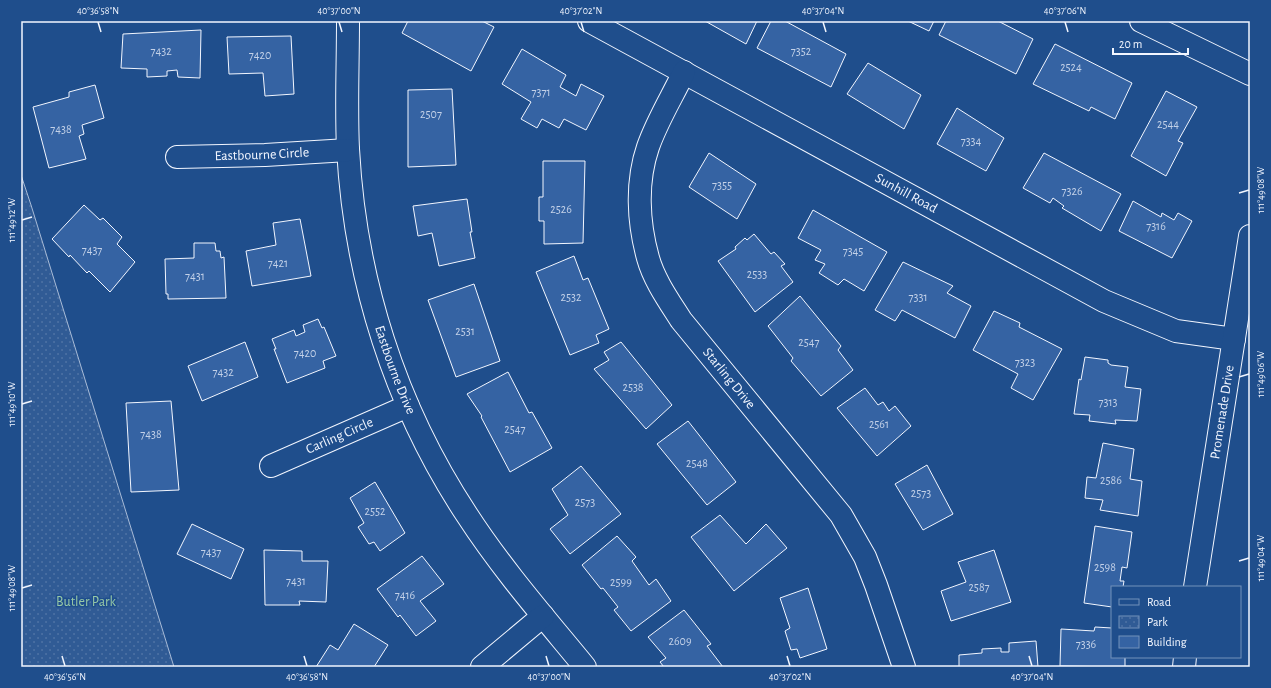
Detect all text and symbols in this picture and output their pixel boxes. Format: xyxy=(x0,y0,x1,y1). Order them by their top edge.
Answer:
text: 40°36'58"N xyxy=(77,6,119,16)
text: 40°37'00"N xyxy=(317,6,361,16)
text: 40°37'02"N xyxy=(560,6,602,16)
text: 40°37'04"N xyxy=(802,6,844,16)
text: 40°37'06"N xyxy=(1044,6,1086,16)
scale bar xyxy=(1113,30,1188,56)
text: 20 m xyxy=(1119,38,1142,50)
house number: 7432 xyxy=(150,45,172,57)
house number: 7352 xyxy=(791,45,812,57)
house number: 7420 xyxy=(249,49,271,61)
house number: 2524 xyxy=(1060,61,1082,73)
house number: 7371 xyxy=(531,86,551,98)
house number: 2507 xyxy=(420,108,442,120)
house number: 2544 xyxy=(1157,118,1179,130)
house number: 7438 xyxy=(50,123,72,135)
house number: 7334 xyxy=(961,135,982,147)
street label: Eastbourne Circle xyxy=(214,145,310,163)
text: 111°49'08"W xyxy=(1256,167,1266,213)
street label: Sunhill Road xyxy=(873,171,940,216)
house number: 7355 xyxy=(712,179,732,191)
house number: 7326 xyxy=(1061,185,1083,197)
text: 111°49'12"W xyxy=(7,198,17,242)
house number: 2526 xyxy=(550,203,572,215)
house number: 7316 xyxy=(1146,220,1166,232)
house number: 7437 xyxy=(82,244,102,256)
house number: 7345 xyxy=(843,245,863,257)
house number: 7421 xyxy=(268,257,288,269)
house number: 2533 xyxy=(747,268,767,280)
house number: 7431 xyxy=(185,270,205,282)
house number: 2532 xyxy=(561,291,582,303)
house number: 7331 xyxy=(908,291,928,303)
street label: Eastbourne Drive xyxy=(372,324,418,416)
house number: 2531 xyxy=(455,325,475,337)
house number: 2547 xyxy=(798,336,820,348)
street label: Starling Drive xyxy=(700,345,758,412)
house number: 7420 xyxy=(294,347,316,359)
text: 111°49'06"W xyxy=(1256,351,1266,397)
house number: 7323 xyxy=(1015,356,1035,368)
street label: Promenade Drive xyxy=(1208,364,1237,460)
house number: 7432 xyxy=(212,366,234,378)
text: 111°49'10"W xyxy=(7,381,17,427)
house number: 2538 xyxy=(622,381,644,393)
house number: 7313 xyxy=(1098,396,1118,408)
street label: Carling Circle xyxy=(304,415,375,457)
house number: 2561 xyxy=(869,418,889,430)
house number: 2547 xyxy=(504,423,526,435)
house number: 7438 xyxy=(140,428,162,440)
house number: 2548 xyxy=(686,457,708,469)
house number: 2586 xyxy=(1100,474,1122,486)
house number: 2573 xyxy=(911,487,931,499)
house number: 2573 xyxy=(575,496,595,508)
house number: 2552 xyxy=(365,505,386,517)
text: 111°49'04"W xyxy=(1256,535,1266,581)
house number: 7437 xyxy=(201,546,221,558)
house number: 2598 xyxy=(1094,561,1116,573)
text: 111°49'08"W xyxy=(7,565,17,611)
house number: 7431 xyxy=(286,575,306,587)
house number: 2599 xyxy=(610,576,632,588)
house number: 2587 xyxy=(968,581,990,593)
legend xyxy=(1111,586,1241,658)
house number: 7416 xyxy=(395,589,416,601)
park label: Butler Park xyxy=(56,595,117,609)
text: Road xyxy=(1147,596,1171,608)
text: Park xyxy=(1147,616,1168,628)
house number: 2609 xyxy=(668,635,692,647)
text: Building xyxy=(1147,636,1187,648)
house number: 7336 xyxy=(1076,638,1097,650)
text: 40°36'56"N xyxy=(44,672,86,682)
text: 40°36'58"N xyxy=(286,672,328,682)
text: 40°37'00"N xyxy=(527,672,571,682)
text: 40°37'02"N xyxy=(769,672,811,682)
text: 40°37'04"N xyxy=(1011,672,1053,682)

